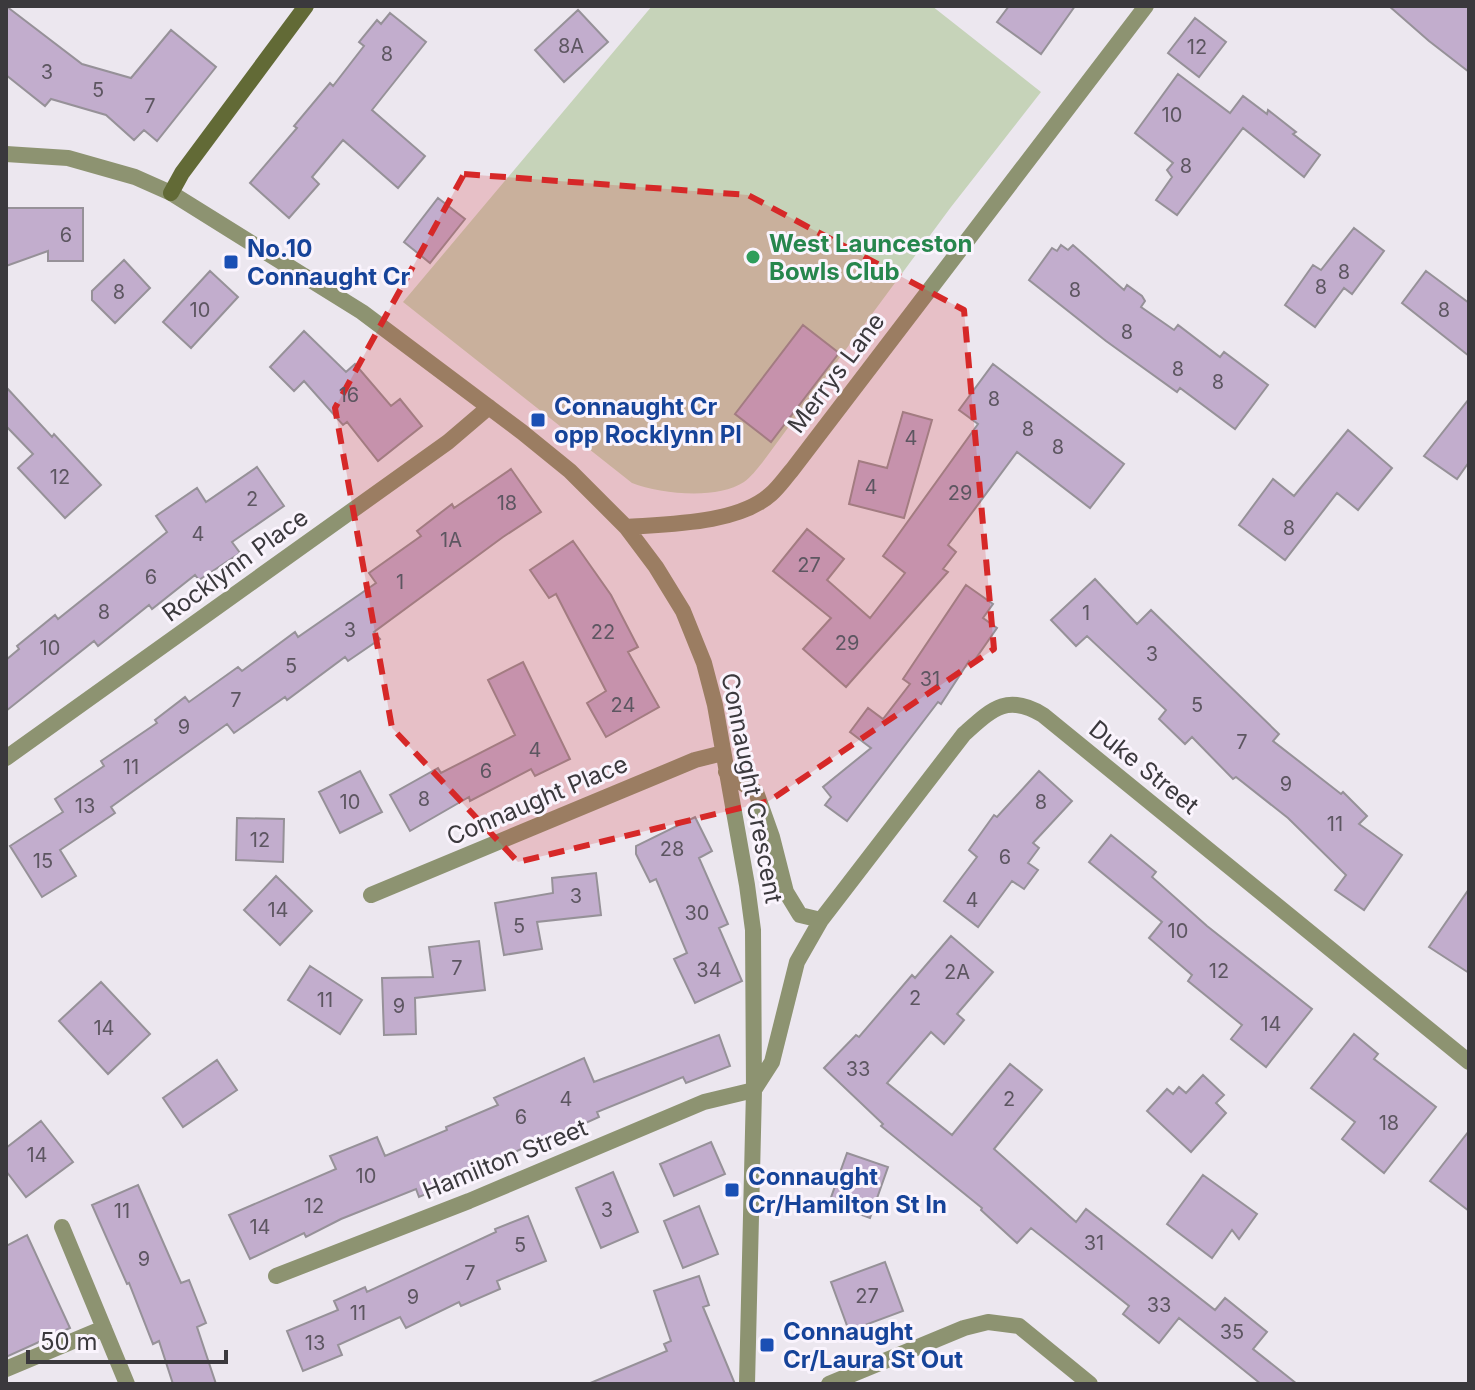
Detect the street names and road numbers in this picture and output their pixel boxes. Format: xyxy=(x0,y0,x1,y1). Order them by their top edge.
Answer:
street label: Merrys Lane xyxy=(782,307,890,439)
street label: Rocklynn Place xyxy=(156,502,314,628)
street label: Connaught Crescent xyxy=(715,670,789,906)
street label: Duke Street xyxy=(1083,714,1205,820)
street label: Connaught Place xyxy=(442,749,632,851)
street label: Hamilton Street xyxy=(418,1113,592,1205)

